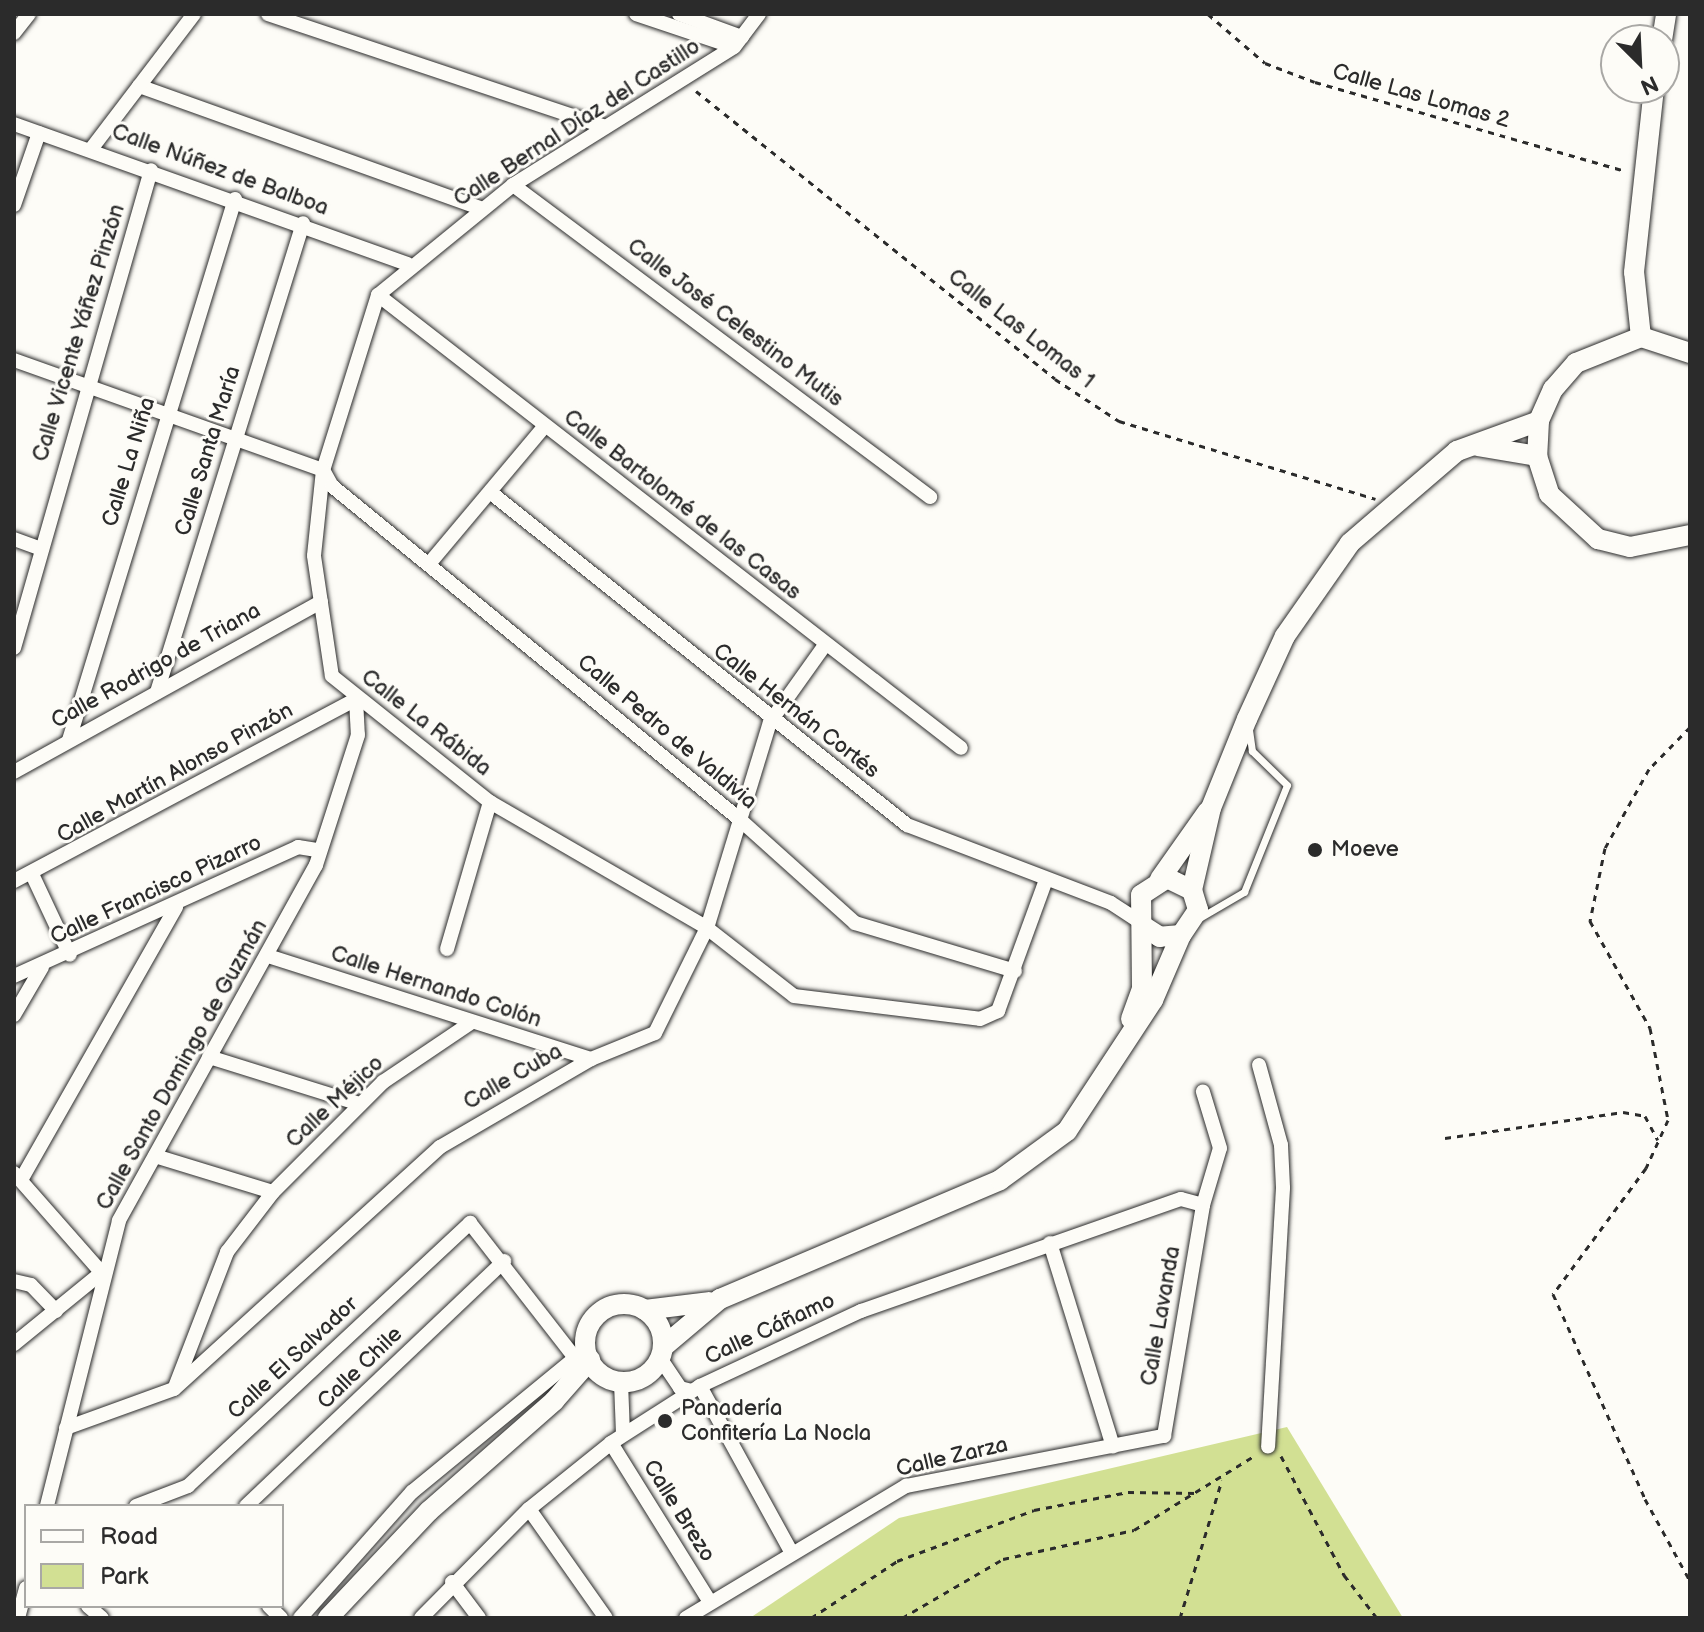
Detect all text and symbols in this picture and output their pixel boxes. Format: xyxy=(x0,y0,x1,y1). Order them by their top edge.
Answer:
north arrow xyxy=(1600,24,1680,104)
street label: Calle Bernal Díaz del Castillo xyxy=(449,33,705,213)
street label: Calle Las Lomas 2 xyxy=(1329,58,1513,134)
text: N xyxy=(1636,69,1662,100)
street label: Calle Núñez de Balboa xyxy=(108,118,332,222)
street label: Calle Vicente Yáñez Pinzón xyxy=(27,200,131,466)
street label: Calle José Celestino Mutis xyxy=(621,233,849,413)
street label: Calle Las Lomas 1 xyxy=(943,264,1099,394)
street label: Calle Santa María xyxy=(170,363,246,539)
street label: Calle La Niña xyxy=(97,394,161,530)
street label: Calle Bartolomé de las Casas xyxy=(558,404,806,606)
street label: Calle Rodrigo de Triana xyxy=(46,597,266,735)
street label: Calle Hernán Cortés xyxy=(708,638,884,784)
street label: Calle Pedro de Valdivia xyxy=(572,649,762,815)
street label: Calle La Rábida xyxy=(356,664,496,782)
street label: Calle Martín Alonso Pinzón xyxy=(52,697,298,849)
street label: Calle Francisco Pizarro xyxy=(46,829,266,951)
place label: Moeve xyxy=(1331,837,1399,863)
marker: Moeve xyxy=(1306,841,1324,859)
street label: Calle Santo Domingo de Guzmán xyxy=(91,915,273,1215)
street label: Calle Hernando Colón xyxy=(327,940,545,1034)
street label: Calle Cuba xyxy=(459,1038,567,1116)
street label: Calle Méjico xyxy=(281,1050,389,1154)
street label: Calle Lavanda xyxy=(1136,1244,1186,1388)
street label: Calle Cáñamo xyxy=(701,1287,839,1371)
street label: Calle El Salvador xyxy=(222,1291,364,1425)
street label: Calle Chile xyxy=(312,1321,408,1415)
place label: Panadería Confitería La Nocla xyxy=(681,1395,871,1446)
marker: Panadería Confitería La Nocla xyxy=(656,1412,674,1430)
street label: Calle Zarza xyxy=(894,1431,1010,1483)
street label: Calle Brezo xyxy=(637,1455,721,1567)
legend xyxy=(24,1504,284,1608)
text: Road xyxy=(100,1522,158,1551)
text: Park xyxy=(100,1562,148,1591)

